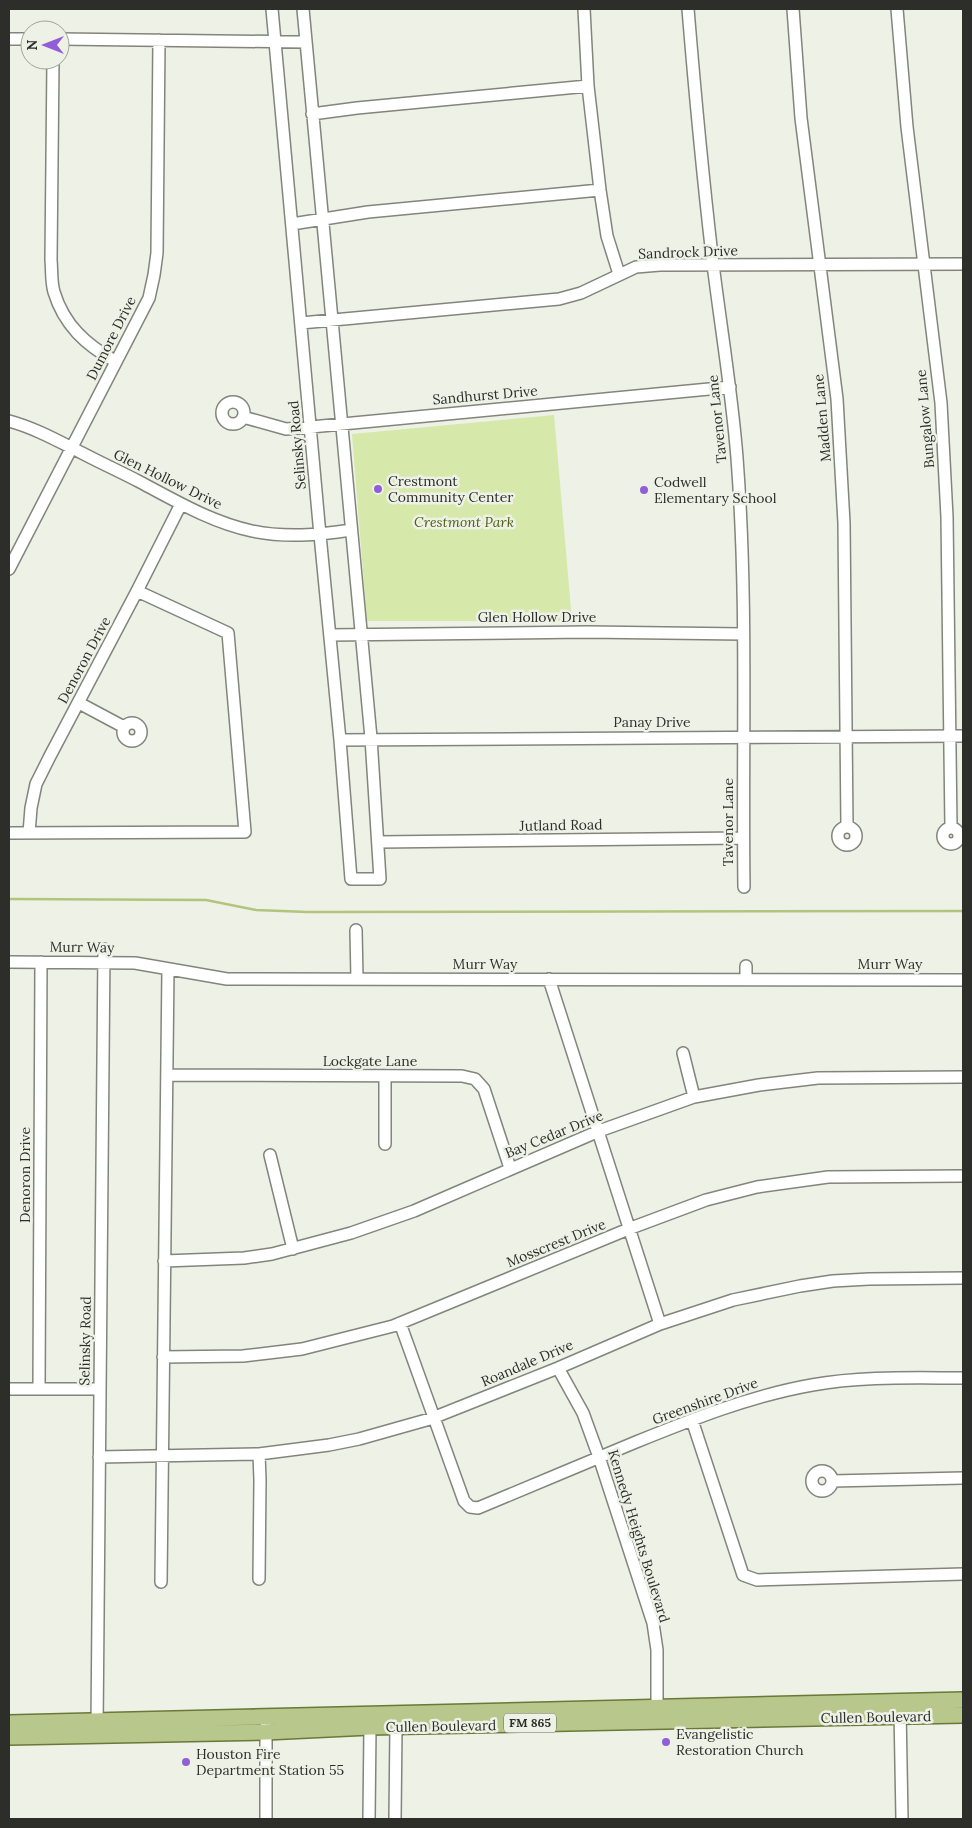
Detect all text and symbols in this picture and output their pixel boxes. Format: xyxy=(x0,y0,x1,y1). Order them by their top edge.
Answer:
north arrow xyxy=(20,20,70,70)
text: N xyxy=(23,39,41,50)
street label: Sandrock Drive xyxy=(638,241,739,263)
street label: Dumore Drive xyxy=(82,293,140,383)
street label: Bungalow Lane xyxy=(912,369,938,469)
street label: Madden Lane xyxy=(809,373,835,463)
street label: Tavenor Lane xyxy=(703,374,731,464)
street label: Sandhurst Drive xyxy=(432,381,539,409)
street label: Selinsky Road xyxy=(284,400,310,490)
street label: Glen Hollow Drive xyxy=(111,445,226,513)
place label: Crestmont Community Center xyxy=(388,472,513,506)
place label: Codwell Elementary School xyxy=(654,473,777,507)
marker: Crestmont Community Center xyxy=(372,483,384,495)
marker: Codwell Elementary School xyxy=(638,484,650,496)
park label: Crestmont Park xyxy=(414,513,514,531)
street label: Glen Hollow Drive xyxy=(478,608,597,626)
street label: Denoron Drive xyxy=(54,613,115,707)
street label: Panay Drive xyxy=(613,713,691,731)
street label: Tavenor Lane xyxy=(719,777,737,866)
street label: Jutland Road xyxy=(518,815,603,835)
street label: Murr Way xyxy=(49,937,115,957)
street label: Murr Way xyxy=(453,955,518,973)
street label: Murr Way xyxy=(858,955,923,973)
street label: Lockgate Lane xyxy=(323,1052,418,1070)
street label: Bay Cedar Drive xyxy=(502,1106,606,1162)
street label: Denoron Drive xyxy=(16,1127,34,1223)
street label: Mosscrest Drive xyxy=(504,1215,609,1271)
street label: Selinsky Road xyxy=(75,1296,95,1386)
street label: Roandale Drive xyxy=(478,1335,576,1390)
street label: Greenshire Drive xyxy=(650,1373,761,1428)
street label: Kennedy Heights Boulevard xyxy=(604,1447,674,1625)
street label: Cullen Boulevard xyxy=(821,1707,931,1727)
road number: FM 865 xyxy=(504,1714,556,1732)
street label: Cullen Boulevard xyxy=(386,1716,496,1736)
place label: Evangelistic Restoration Church xyxy=(676,1725,804,1759)
marker: Evangelistic Restoration Church xyxy=(660,1736,672,1748)
place label: Houston Fire Department Station 55 xyxy=(196,1745,344,1779)
marker: Houston Fire Department Station 55 xyxy=(180,1756,192,1768)

